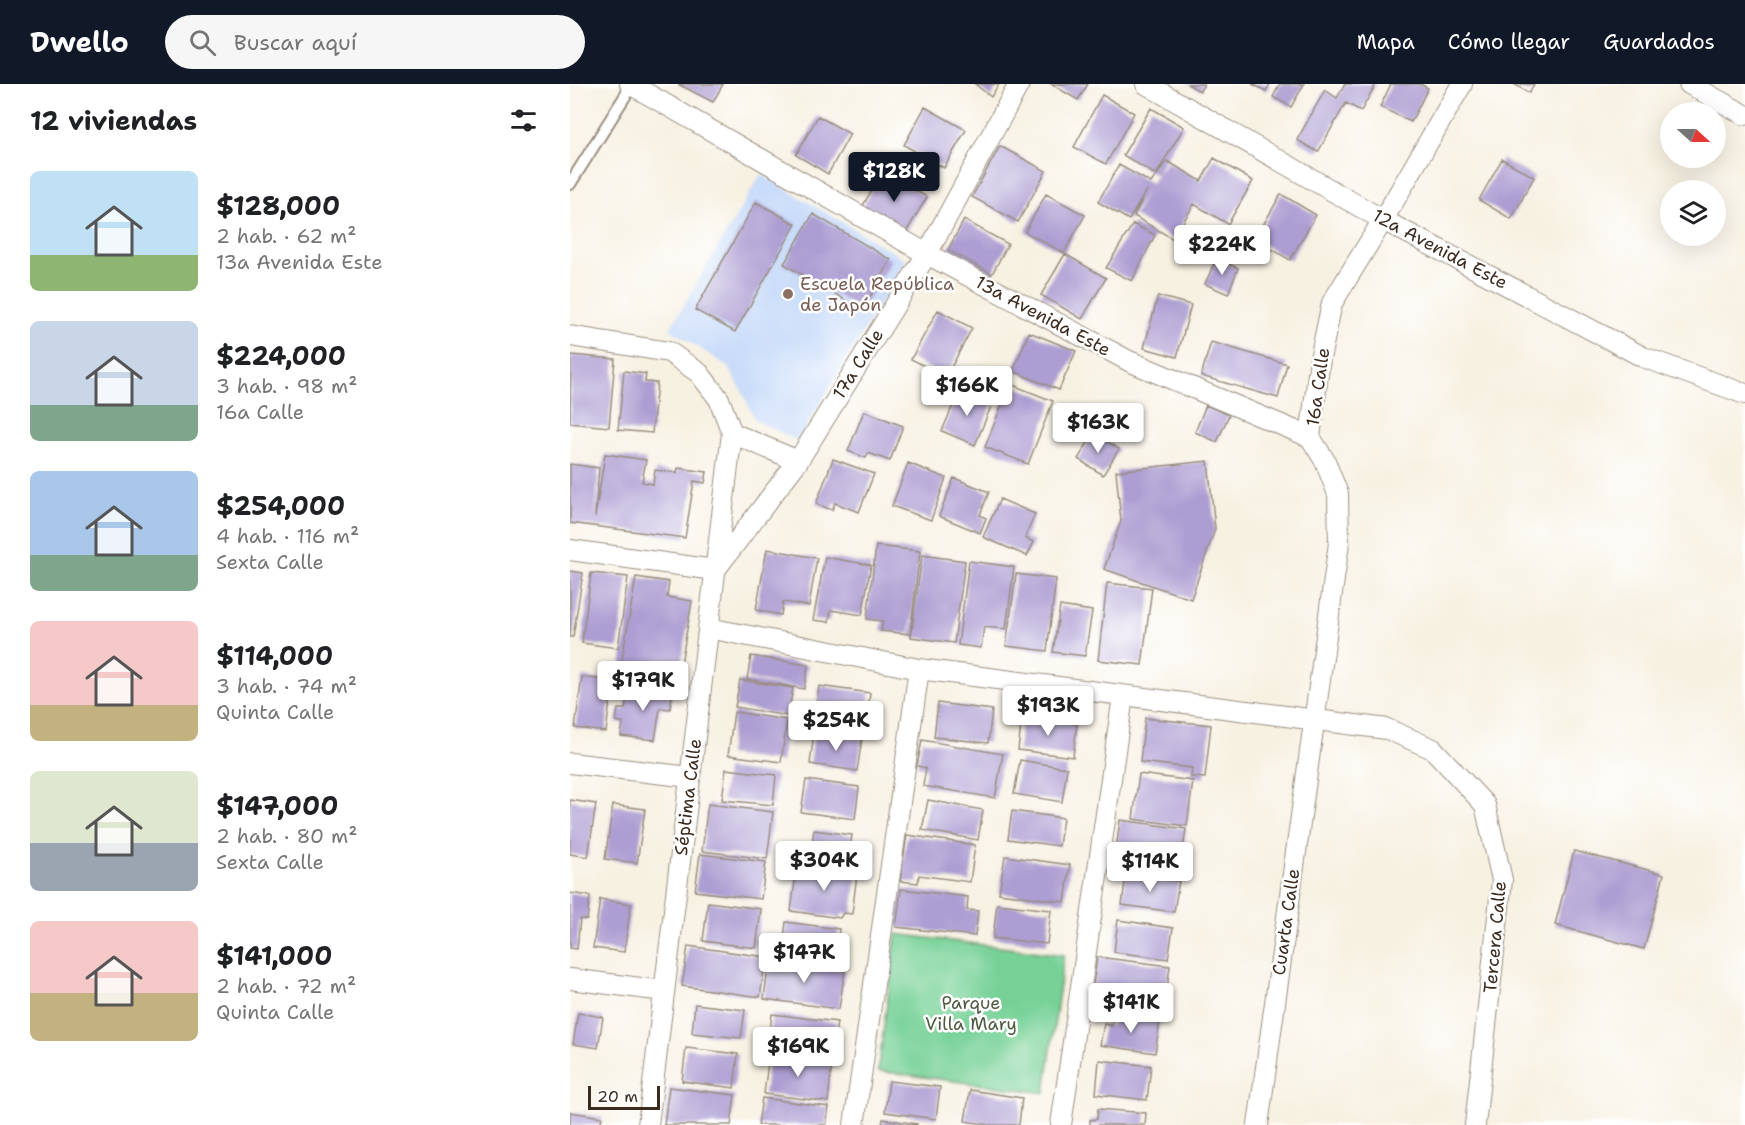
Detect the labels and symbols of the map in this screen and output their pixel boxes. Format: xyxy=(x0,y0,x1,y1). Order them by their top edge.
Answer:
north arrow xyxy=(1660,102,1726,168)
pin: $128K xyxy=(852,152,936,203)
street label: 12a Avenida Este xyxy=(1368,203,1512,295)
pin: $224K xyxy=(1180,225,1264,276)
street label: 13a Avenida Este xyxy=(971,270,1115,362)
place label: Escuela República de Japón xyxy=(800,272,954,317)
marker: Escuela República de Japón xyxy=(781,287,795,301)
street label: 17a Calle xyxy=(827,324,889,404)
street label: 16a Calle xyxy=(1301,346,1335,428)
pin: $166K xyxy=(925,366,1009,417)
pin: $163K xyxy=(1056,403,1140,454)
pin: $179K xyxy=(601,661,685,712)
pin: $193K xyxy=(1006,686,1090,737)
pin: $254K xyxy=(794,701,878,752)
street label: Séptima Calle xyxy=(669,737,707,857)
pin: $304K xyxy=(782,841,866,892)
pin: $114K xyxy=(1108,842,1192,893)
street label: Cuarta Calle xyxy=(1267,867,1305,977)
street label: Tercera Calle xyxy=(1478,880,1512,994)
pin: $147K xyxy=(762,933,846,984)
pin: $141K xyxy=(1089,983,1173,1034)
park label: Parque Villa Mary xyxy=(925,991,1017,1036)
pin: $169K xyxy=(756,1027,840,1078)
scale bar xyxy=(588,1083,660,1110)

